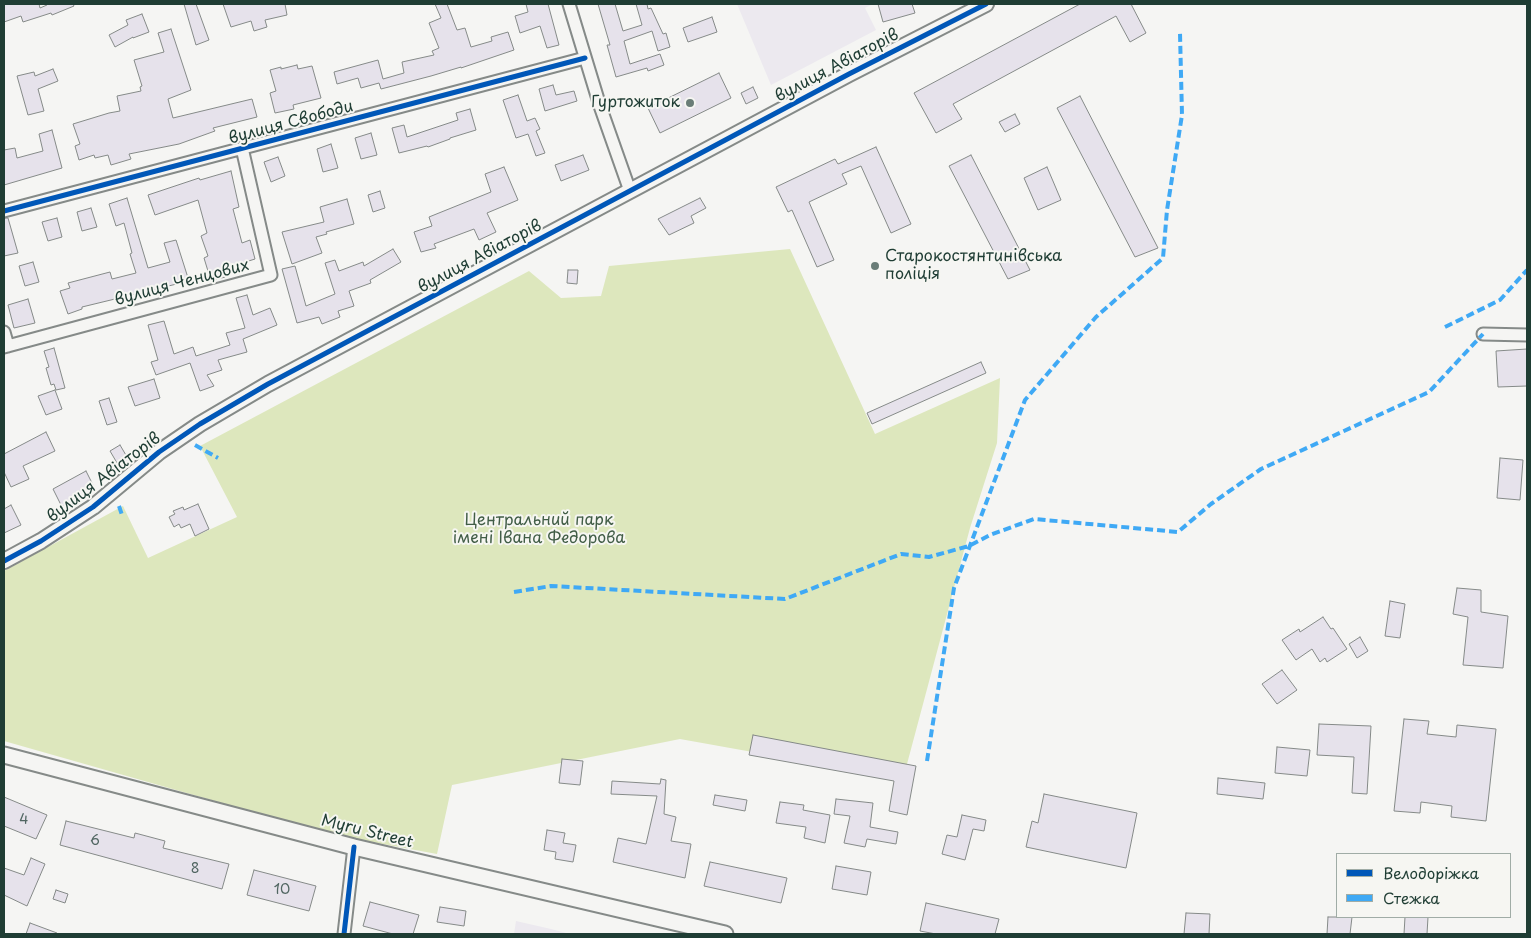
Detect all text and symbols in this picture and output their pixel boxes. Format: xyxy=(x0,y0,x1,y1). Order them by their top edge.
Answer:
street label: вулиця Авіаторів xyxy=(772,25,902,107)
place label: Гуртожиток xyxy=(591,93,680,113)
street label: вулиця Свободи xyxy=(227,97,355,149)
marker: Гуртожиток xyxy=(684,97,696,109)
street label: вулиця Авіаторів xyxy=(415,216,545,298)
place label: Старокостянтинівська поліція xyxy=(885,247,1062,285)
street label: вулиця Ченцових xyxy=(113,256,251,310)
marker: Старокостянтинівська поліція xyxy=(869,260,881,272)
street label: вулиця Авіаторів xyxy=(43,429,165,527)
park label: Центральний парк імені Івана Федорова xyxy=(453,511,625,549)
street label: Myru Street xyxy=(319,811,415,853)
house number: 4 xyxy=(19,812,29,828)
house number: 6 xyxy=(90,833,100,849)
legend xyxy=(1336,853,1511,918)
house number: 8 xyxy=(191,861,199,877)
text: Велодоріжка xyxy=(1383,861,1479,884)
house number: 10 xyxy=(274,882,290,898)
text: Стежка xyxy=(1383,886,1440,909)

